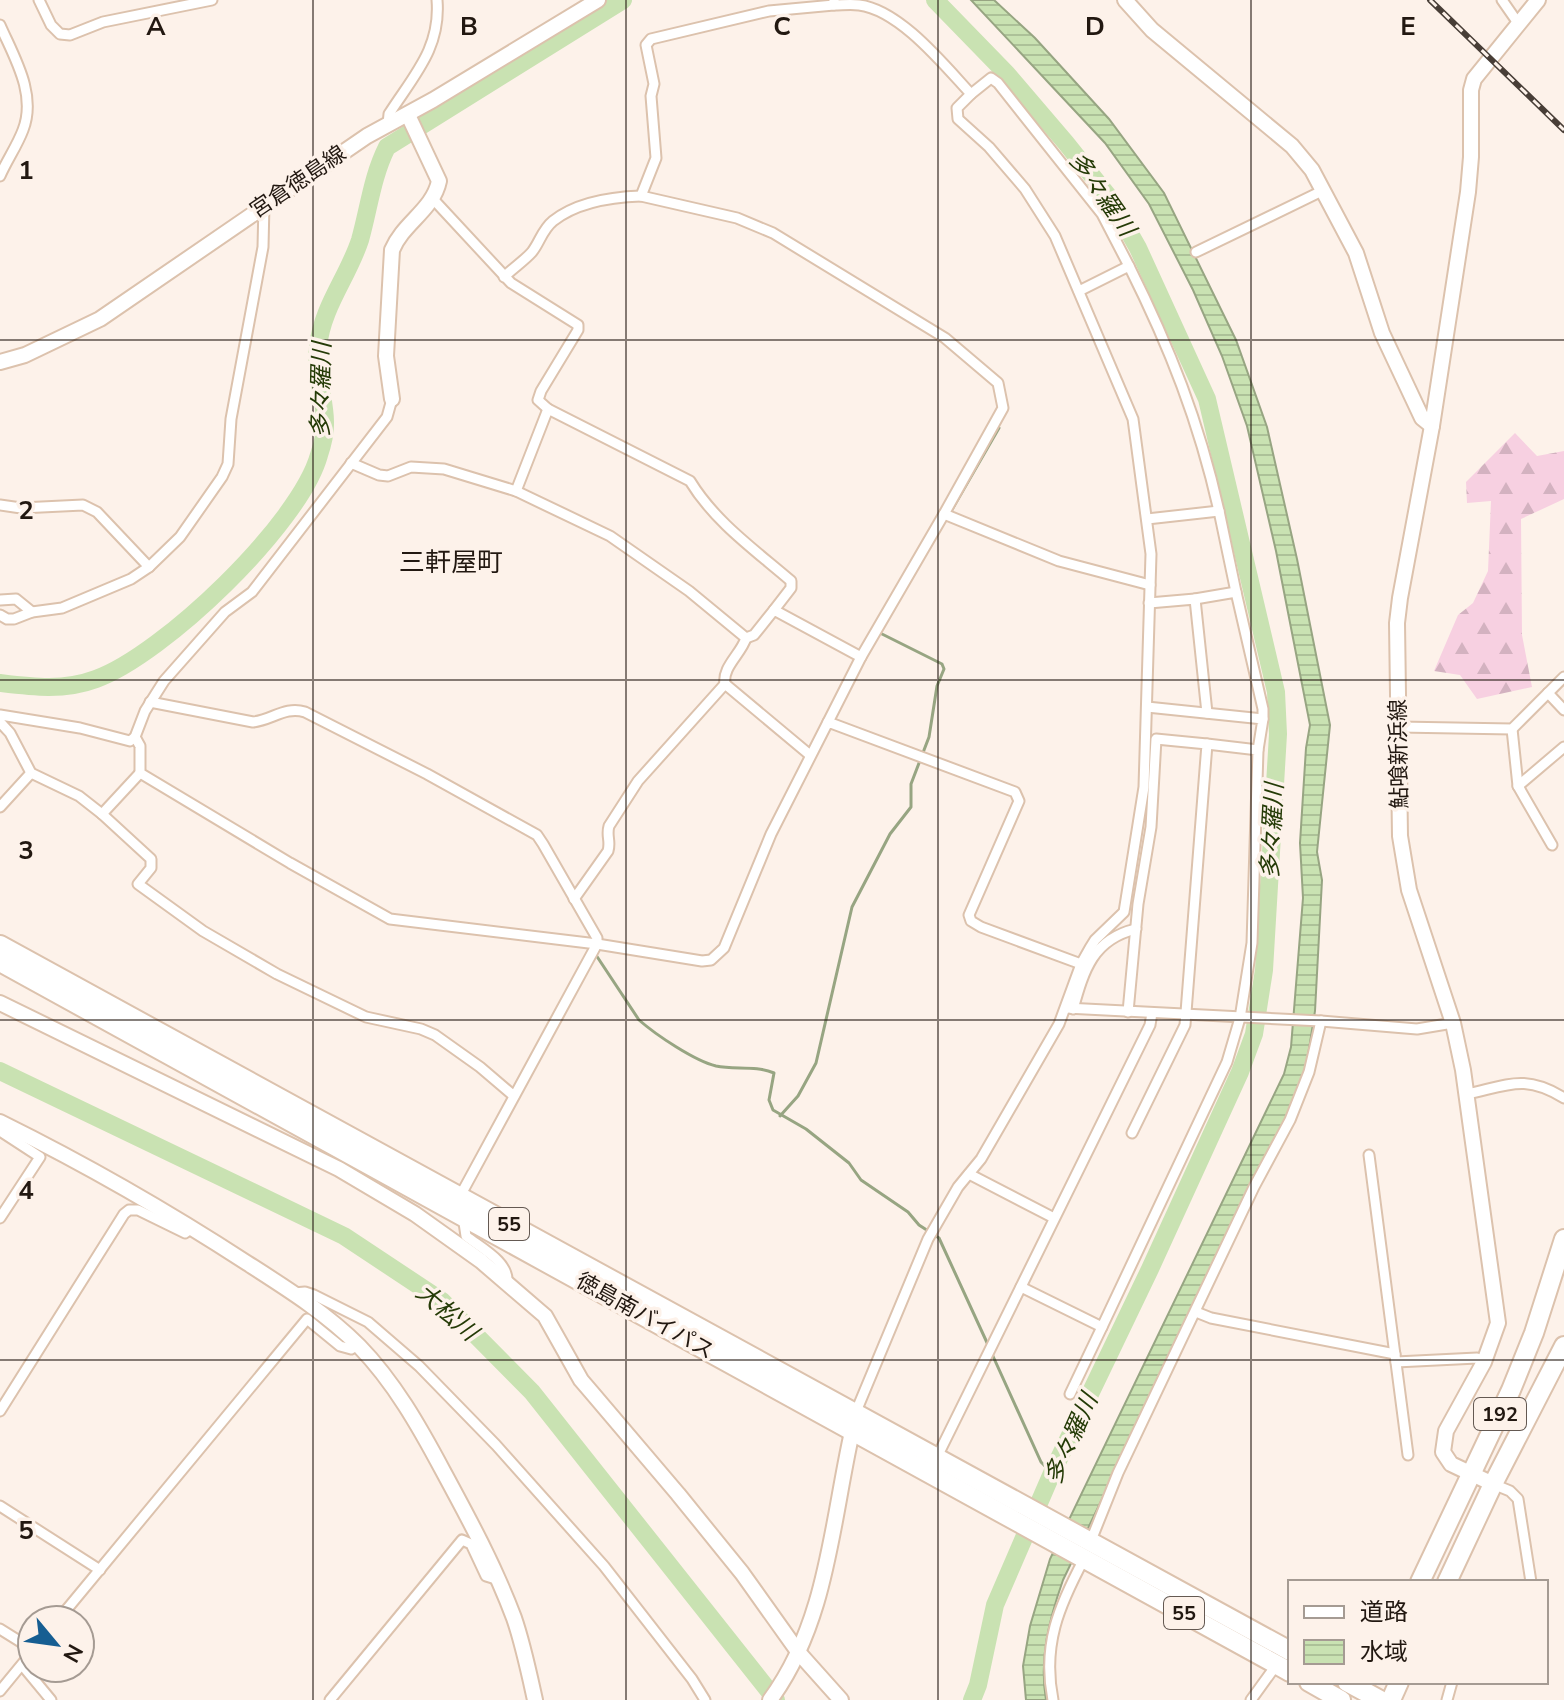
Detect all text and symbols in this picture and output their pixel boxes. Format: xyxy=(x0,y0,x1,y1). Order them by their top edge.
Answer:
text: A xyxy=(146,9,166,44)
text: B xyxy=(460,9,478,44)
text: C xyxy=(773,9,791,44)
text: D xyxy=(1085,9,1105,44)
text: E xyxy=(1400,9,1416,44)
street label: 宮倉徳島線 xyxy=(244,139,352,225)
water label: 多々羅川 xyxy=(1061,146,1144,245)
text: 1 xyxy=(18,153,34,188)
water label: 多々羅川 xyxy=(304,339,338,438)
text: 2 xyxy=(18,493,34,528)
district label: 三軒屋町 xyxy=(399,545,503,580)
street label: 鮎喰新浜線 xyxy=(1383,699,1415,809)
water label: 多々羅川 xyxy=(1254,779,1291,880)
text: 3 xyxy=(18,833,34,868)
text: 4 xyxy=(18,1173,34,1208)
road number: 55 xyxy=(489,1208,529,1240)
street label: 徳島南バイパス xyxy=(571,1266,719,1366)
water label: 大松川 xyxy=(409,1276,487,1350)
water label: 多々羅川 xyxy=(1037,1386,1106,1489)
road number: 192 xyxy=(1474,1398,1526,1430)
text: 5 xyxy=(18,1513,34,1548)
legend xyxy=(1288,1580,1548,1684)
text: 道路 xyxy=(1360,1596,1408,1628)
road number: 55 xyxy=(1164,1597,1204,1629)
north arrow xyxy=(16,1604,96,1684)
text: 水域 xyxy=(1360,1636,1408,1668)
text: N xyxy=(56,1639,90,1668)

